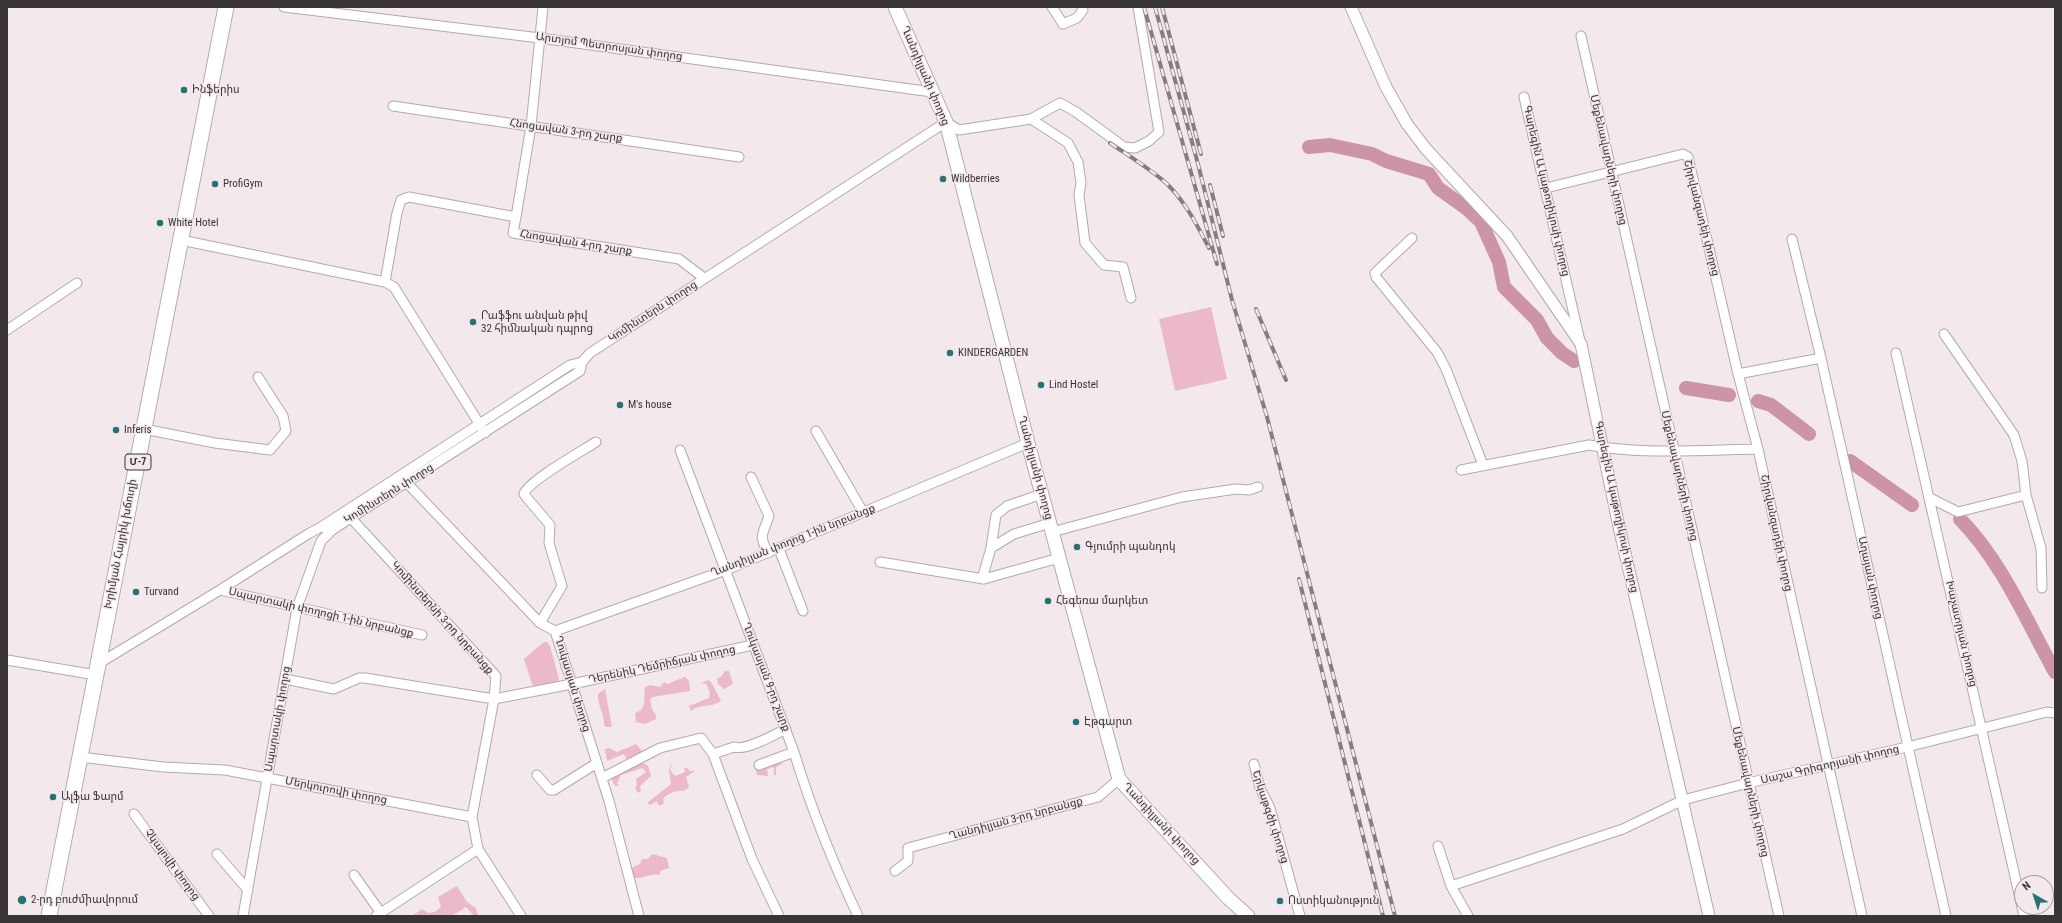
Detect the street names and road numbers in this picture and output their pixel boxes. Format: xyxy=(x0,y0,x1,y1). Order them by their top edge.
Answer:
street label: Ղանդիլյանի փողոց xyxy=(898,24,952,128)
street label: Արտյոմ Պետրոսյան փողոց xyxy=(535,30,683,64)
street label: Մեքենավարների փողոց xyxy=(1587,93,1629,227)
street label: Գարեգին Ա կաթողիկոսի փողոց xyxy=(1520,104,1572,278)
street label: Հնոցավան 3-րդ շարք xyxy=(509,117,623,145)
street label: Շիրվանզադեի փողոց xyxy=(1680,159,1722,277)
street label: Հնոցավան 4-րդ շարք xyxy=(519,228,633,258)
street label: Կոմինտերն փողոց xyxy=(606,278,700,346)
street label: Մեքենավարների փողոց xyxy=(1658,409,1700,543)
street label: Ղանդիլյանի փողոց xyxy=(1015,415,1055,521)
street label: Գարեգին Ա կաթողիկոսի փողոց xyxy=(1591,420,1641,594)
road number: Մ-7 xyxy=(125,454,151,470)
street label: Կոմինտերն փողոց xyxy=(342,461,436,527)
street label: Շիրվանզադեի փողոց xyxy=(1757,473,1795,593)
street label: Խրիմյան Հայրիկ խճուղի xyxy=(102,478,140,610)
street label: Ղանդիլյան փողոց 1-ին նրբանցք xyxy=(709,502,877,580)
street label: Աղայան փողոց xyxy=(1855,535,1885,621)
street label: Կոմինտերնի 3-րդ նրբանցք xyxy=(388,559,496,677)
street label: Խաչատրյան փողոց xyxy=(1942,580,1980,688)
street label: Սպարտակի փողոցի 1-ին նրբանցք xyxy=(227,585,415,641)
street label: Ղուկասյան 9-րդ շարք xyxy=(739,621,793,733)
street label: Ղուկասյան փողոց xyxy=(551,634,593,734)
street label: Դերենիկ Դեմրիճյան փողոց xyxy=(587,643,737,687)
street label: Սպարտակի փողոց xyxy=(262,665,294,773)
street label: Մեքենավարների փողոց xyxy=(1729,725,1771,859)
street label: Սաշա Գրիգորյանի փողոց xyxy=(1759,743,1901,787)
street label: Երկաթգծի փողոց xyxy=(1249,769,1291,865)
street label: Մերկուրովի փողոց xyxy=(284,775,388,807)
street label: Ղանդիլյանի փողոց xyxy=(1120,780,1202,868)
street label: Ղանդիլյան 3-րդ նրբանցք xyxy=(948,795,1084,843)
street label: Չկալովի փողոց xyxy=(142,827,202,903)

